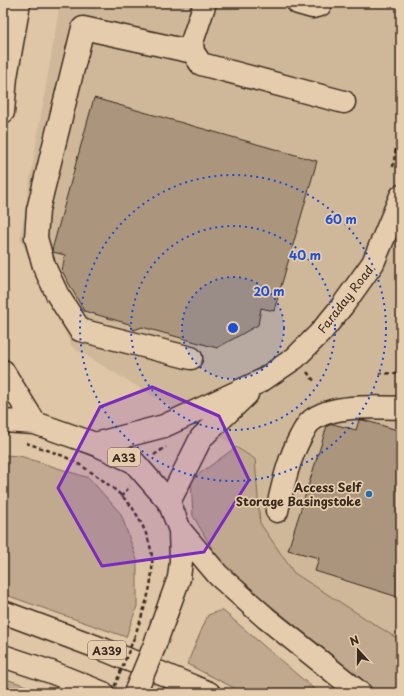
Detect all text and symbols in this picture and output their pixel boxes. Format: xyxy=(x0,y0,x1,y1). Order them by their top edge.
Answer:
text: 60 m xyxy=(325,210,357,228)
text: 40 m xyxy=(289,246,321,264)
street label: Faraday Road xyxy=(313,261,377,337)
text: 20 m xyxy=(253,282,285,300)
centre of rings xyxy=(226,321,240,335)
road number: A33 xyxy=(108,448,140,466)
place label: Access Self Storage Basingstoke xyxy=(236,478,362,510)
marker: Access Self Storage Basingstoke xyxy=(364,489,374,499)
north arrow xyxy=(338,630,378,670)
text: N xyxy=(347,631,362,650)
road number: A339 xyxy=(88,641,126,659)

